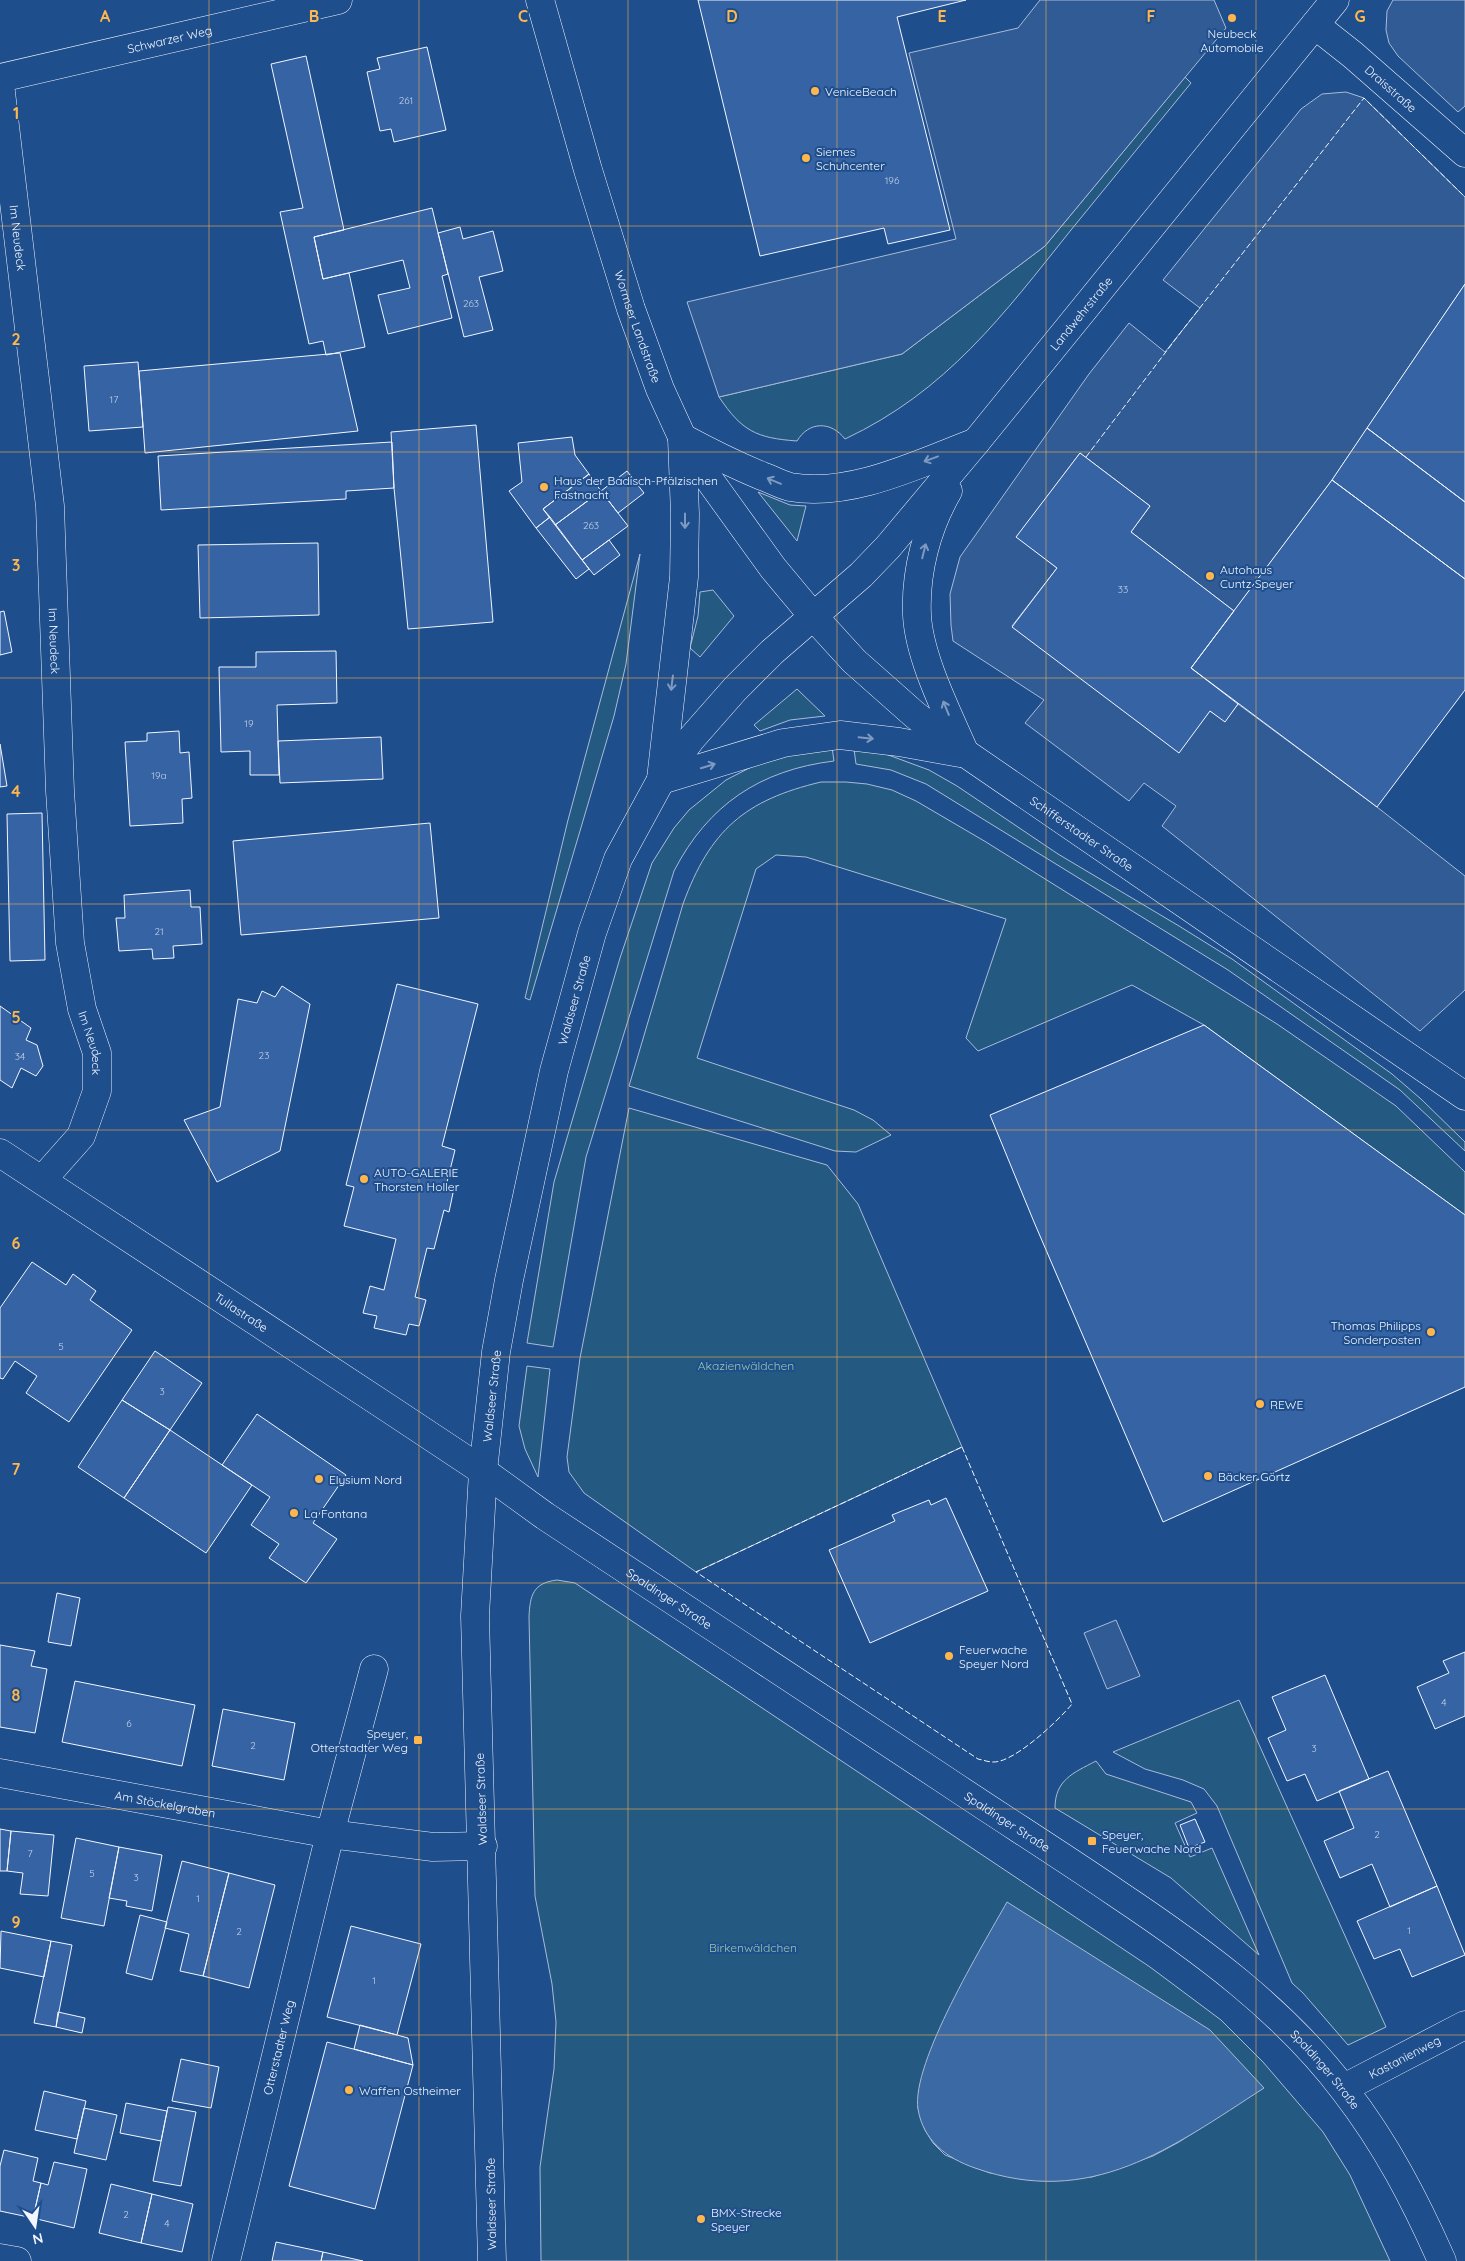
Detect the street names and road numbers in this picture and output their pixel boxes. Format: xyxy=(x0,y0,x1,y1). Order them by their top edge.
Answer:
street label: Schwarzer Weg xyxy=(126,22,214,56)
street label: Draisstraße xyxy=(1362,62,1420,115)
street label: Im Neudeck xyxy=(7,204,30,272)
street label: Wormser Landstraße xyxy=(612,268,665,385)
street label: Landwehrstraße xyxy=(1046,273,1115,353)
street label: Im Neudeck xyxy=(46,608,63,674)
street label: Schifferstadter Straße xyxy=(1027,792,1137,874)
street label: Waldseer Straße xyxy=(554,953,593,1046)
street label: Im Neudeck xyxy=(76,1009,105,1075)
street label: Tullastraße xyxy=(212,1289,271,1335)
street label: Waldseer Straße xyxy=(479,1349,504,1443)
street label: Spaldinger Straße xyxy=(624,1564,715,1632)
street label: Waldseer Straße xyxy=(472,1752,490,1845)
street label: Am Stöckelgraben xyxy=(114,1787,217,1820)
street label: Spaldinger Straße xyxy=(962,1788,1053,1855)
street label: Otterstadter Weg xyxy=(259,1998,297,2096)
street label: Spaldinger Straße xyxy=(1288,2026,1363,2112)
street label: Kastanienweg xyxy=(1366,2032,1443,2081)
street label: Waldseer Straße xyxy=(483,2157,499,2250)

